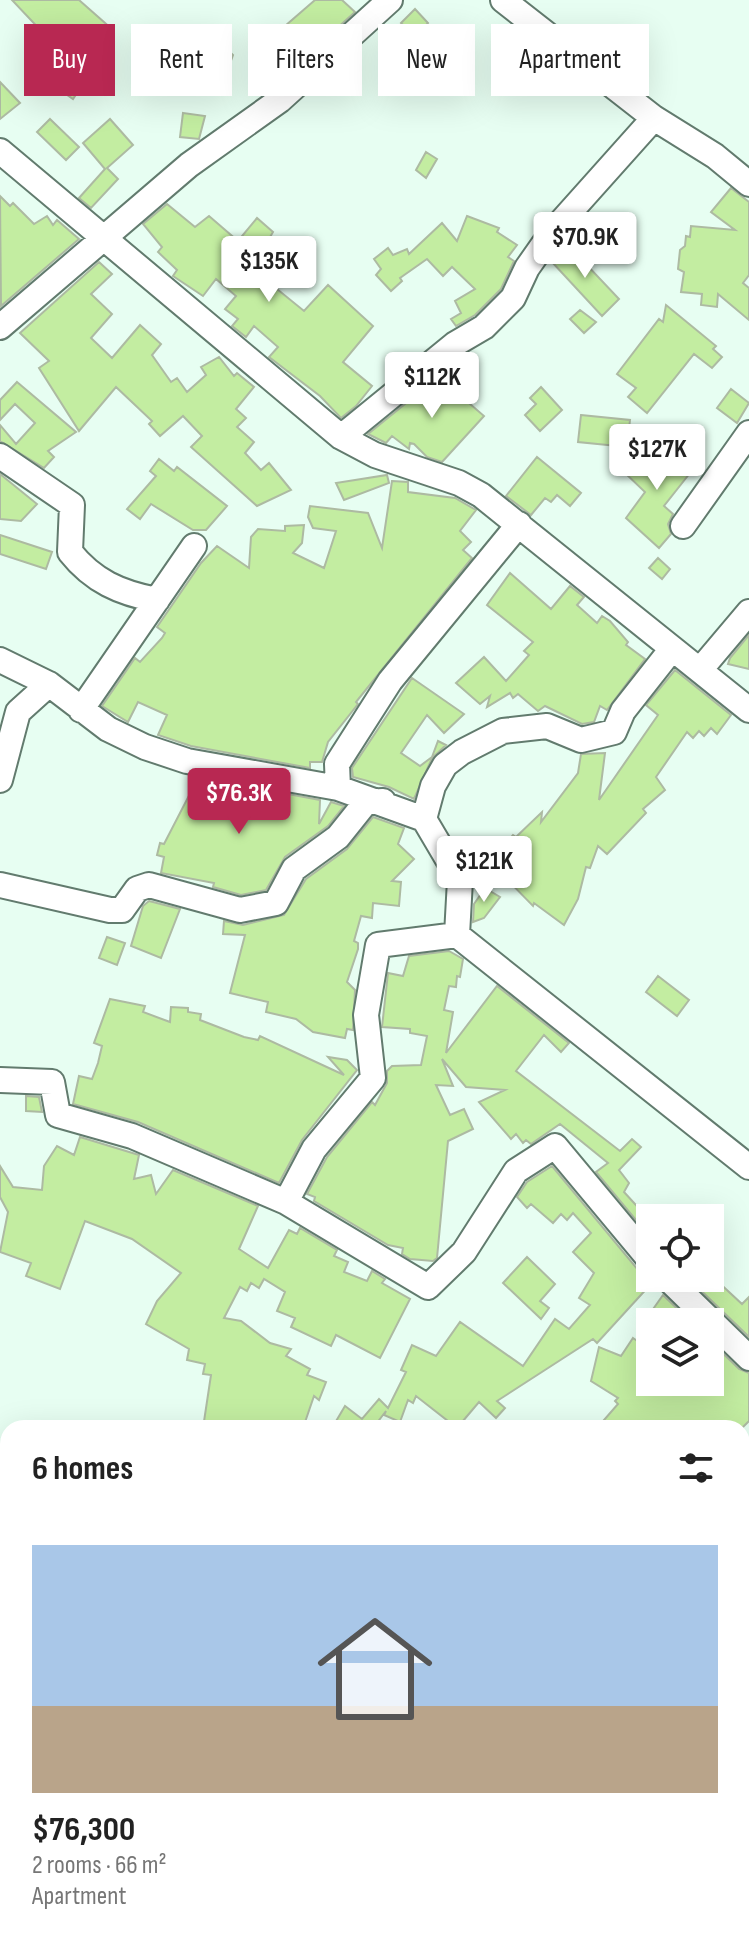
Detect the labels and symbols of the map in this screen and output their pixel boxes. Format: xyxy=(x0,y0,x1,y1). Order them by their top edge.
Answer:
pin: $70.9K xyxy=(520,212,650,280)
pin: $135K xyxy=(213,236,325,304)
pin: $112K xyxy=(376,352,488,420)
pin: $127K xyxy=(601,424,713,492)
pin: $76.3K xyxy=(174,768,304,836)
pin: $121K xyxy=(428,836,540,904)

